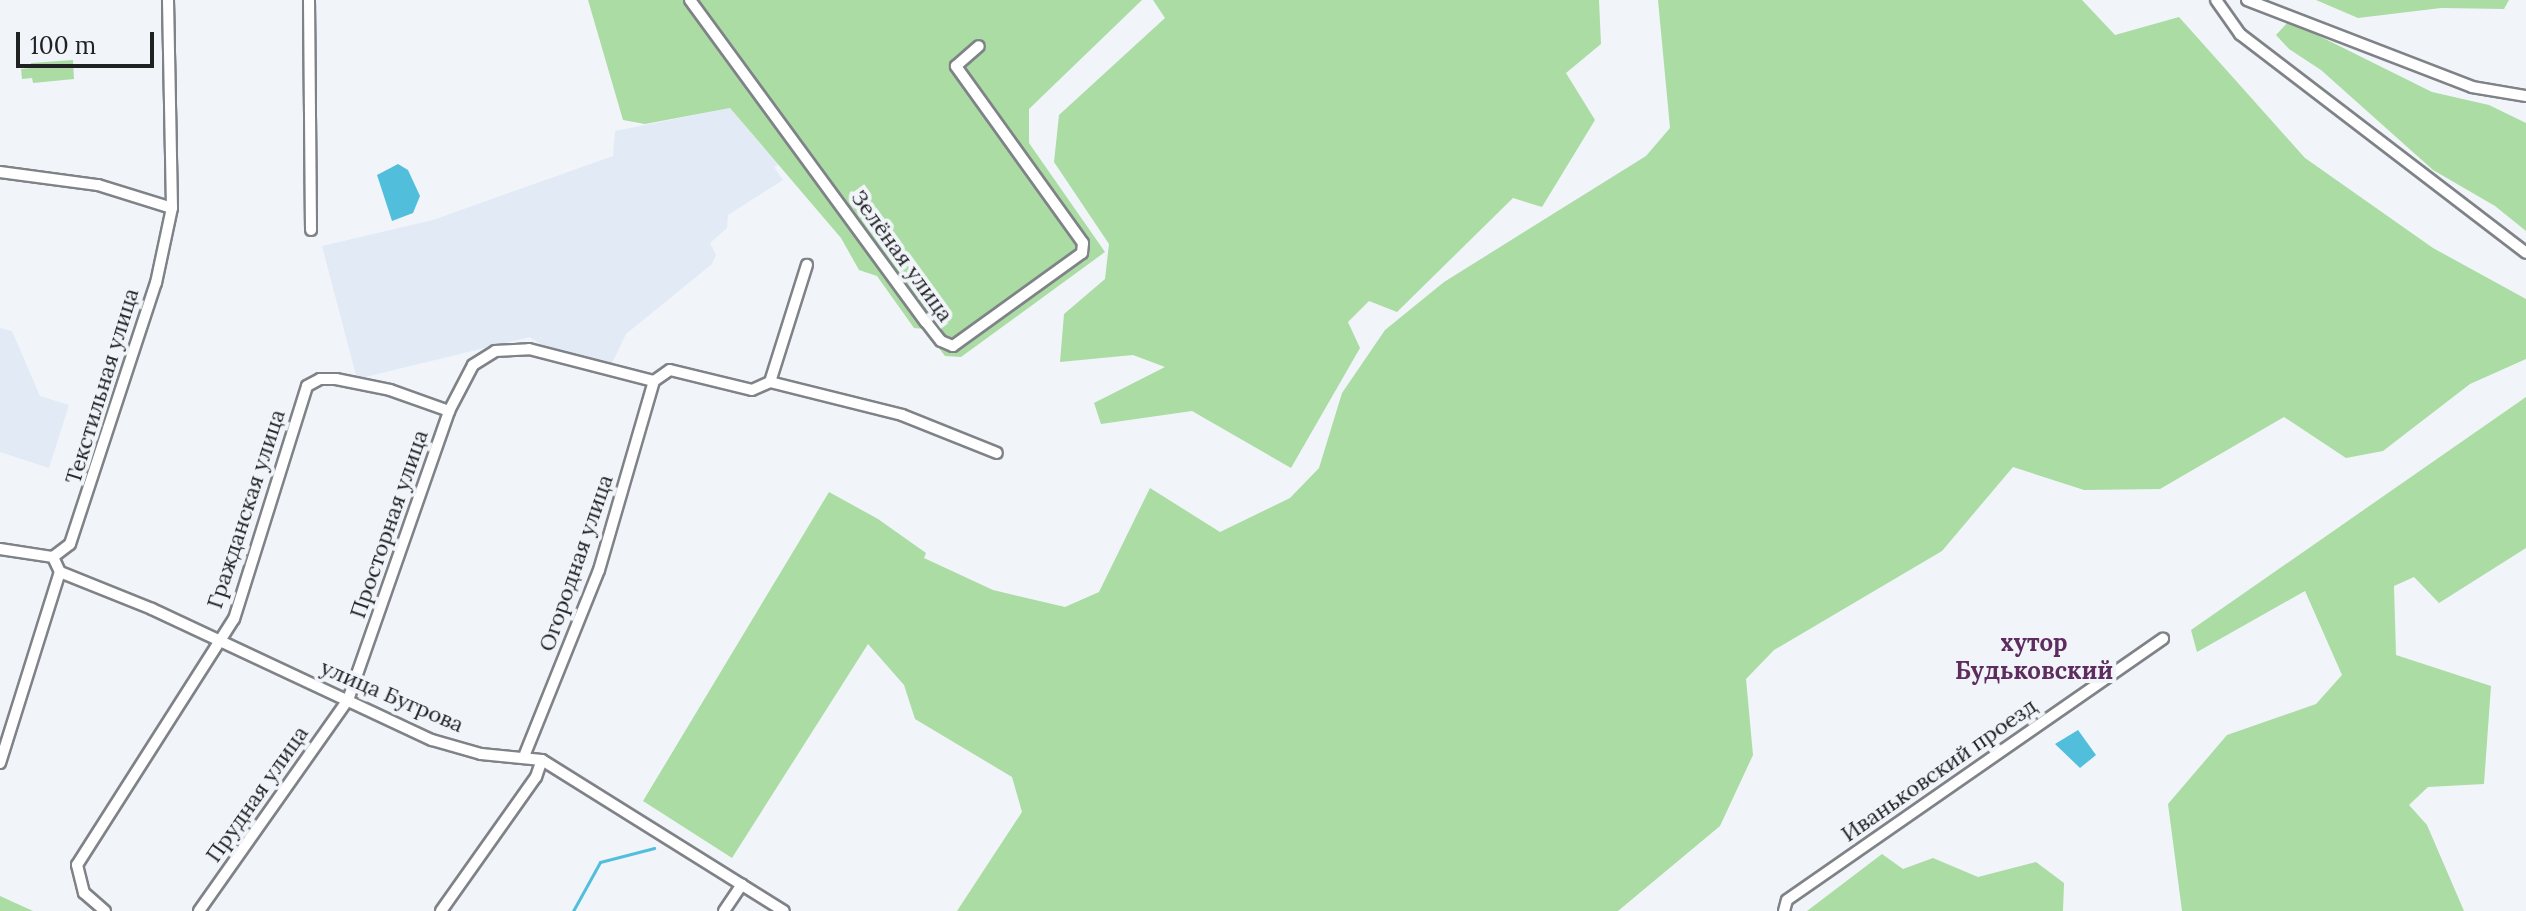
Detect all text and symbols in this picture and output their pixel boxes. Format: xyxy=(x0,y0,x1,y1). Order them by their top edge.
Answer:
scale bar xyxy=(20,16,158,66)
text: 100 m xyxy=(30,30,96,61)
street label: Зелёная улица xyxy=(845,185,959,327)
street label: Текстильная улица xyxy=(60,285,144,487)
street label: Гражданская улица xyxy=(201,406,291,612)
street label: Просторная улица xyxy=(344,426,434,622)
street label: Огородная улица xyxy=(533,471,619,655)
district label: хутор Будьковский xyxy=(1955,629,2113,685)
street label: улица Бугрова xyxy=(317,654,467,738)
street label: Иваньковский проезд xyxy=(1836,693,2042,847)
street label: Прудная улица xyxy=(200,721,314,867)

